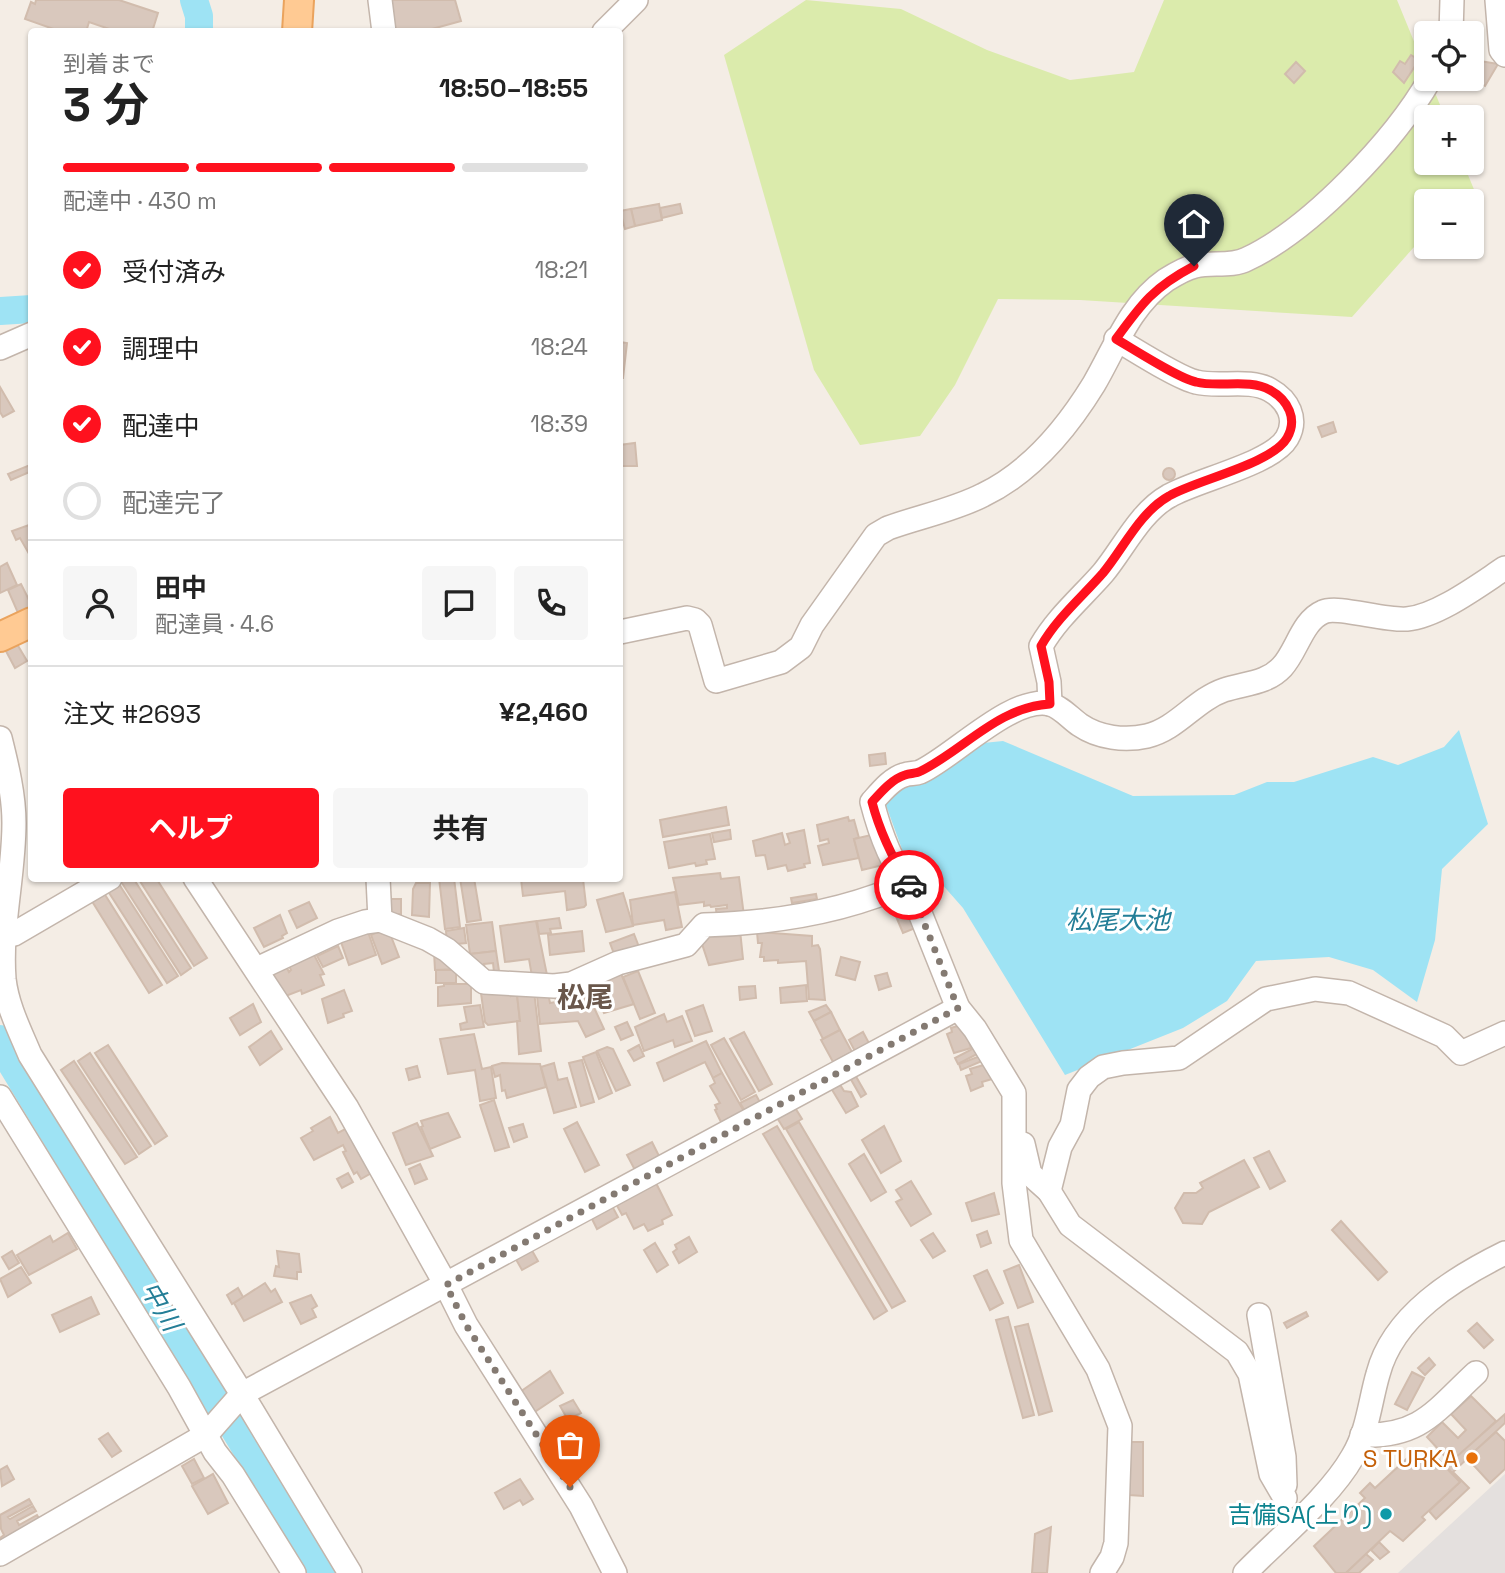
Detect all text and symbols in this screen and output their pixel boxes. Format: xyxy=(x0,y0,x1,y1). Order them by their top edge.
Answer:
map controls xyxy=(1414,21,1484,259)
button: locate xyxy=(1414,21,1484,91)
text: 到着まで xyxy=(63,49,155,79)
text: 18:50–18:55 xyxy=(439,71,588,105)
text: 3 分 xyxy=(63,76,149,134)
button: + xyxy=(1414,105,1484,175)
text: 配達中 · 430 m xyxy=(63,186,217,216)
button: − xyxy=(1414,189,1484,259)
pin xyxy=(1164,194,1224,266)
icon: home xyxy=(1175,205,1213,243)
icon: check xyxy=(63,251,101,289)
text: 受付済み xyxy=(122,255,226,289)
text: 18:21 xyxy=(535,255,588,285)
icon: check xyxy=(63,328,101,366)
text: 調理中 xyxy=(122,332,200,366)
text: 18:24 xyxy=(531,332,588,362)
icon: check xyxy=(63,405,101,443)
text: 配達中 xyxy=(122,409,200,443)
text: 18:39 xyxy=(530,409,588,439)
text: 配達完了 xyxy=(122,486,226,520)
button: person xyxy=(63,566,137,640)
button: chat xyxy=(422,566,496,640)
button: phone xyxy=(514,566,588,640)
text: 田中 xyxy=(155,571,207,605)
text: 配達員 · 4.6 xyxy=(155,609,274,639)
text: ¥2,460 xyxy=(499,695,588,729)
text: 注文 #2693 xyxy=(63,697,201,731)
button: ヘルプ xyxy=(63,788,319,868)
button: 共有 xyxy=(333,788,588,868)
courier xyxy=(874,850,944,920)
icon: car xyxy=(890,866,928,904)
water label: 松尾大池 xyxy=(1066,903,1173,937)
district label: 松尾 xyxy=(557,979,613,1015)
water label: 中川 xyxy=(133,1275,191,1340)
pin xyxy=(540,1415,600,1487)
icon: bag xyxy=(551,1426,589,1464)
place label: S TURKA xyxy=(1363,1443,1458,1474)
marker: S TURKA xyxy=(1464,1450,1480,1466)
place label: 吉備SA(上り) xyxy=(1228,1499,1372,1530)
marker: 吉備SA(上り) xyxy=(1378,1506,1394,1522)

